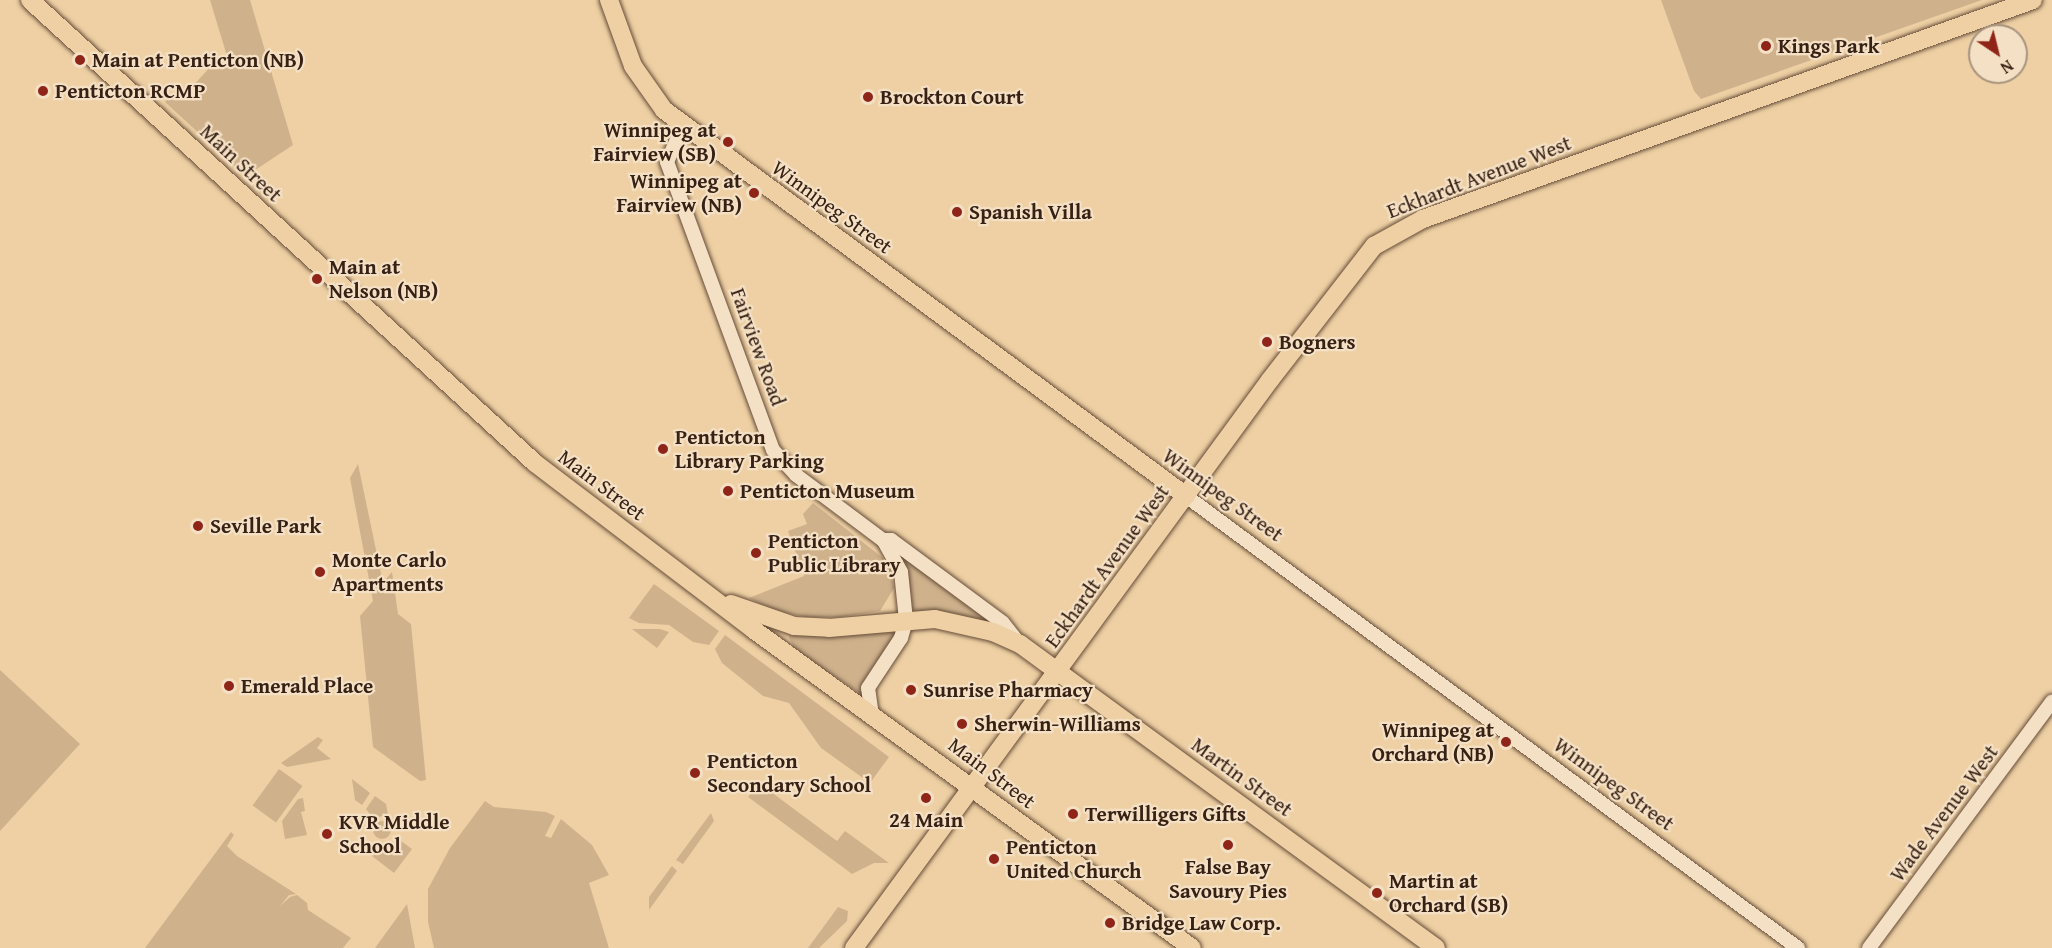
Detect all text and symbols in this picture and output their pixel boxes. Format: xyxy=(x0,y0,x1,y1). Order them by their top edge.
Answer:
north arrow xyxy=(1968,24,2028,84)
place label: Kings Park xyxy=(1778,33,1879,59)
marker: Kings Park xyxy=(1759,39,1773,53)
place label: Main at Penticton (NB) xyxy=(92,47,304,73)
marker: Main at Penticton (NB) xyxy=(73,53,87,67)
text: N xyxy=(1996,54,2018,80)
place label: Penticton RCMP xyxy=(55,78,205,104)
marker: Penticton RCMP xyxy=(36,84,50,98)
place label: Brockton Court xyxy=(880,84,1024,110)
marker: Brockton Court xyxy=(861,90,875,104)
place label: Winnipeg at Fairview (SB) xyxy=(594,117,716,167)
street label: Main Street xyxy=(195,119,287,207)
street label: Eckhardt Avenue West xyxy=(1383,130,1575,224)
marker: Winnipeg at Fairview (SB) xyxy=(721,135,735,149)
street label: Winnipeg Street xyxy=(767,155,897,259)
place label: Winnipeg at Fairview (NB) xyxy=(617,168,742,218)
marker: Winnipeg at Fairview (NB) xyxy=(747,186,761,200)
place label: Spanish Villa xyxy=(969,199,1092,225)
marker: Spanish Villa xyxy=(950,205,964,219)
place label: Main at Nelson (NB) xyxy=(329,254,438,304)
marker: Main at Nelson (NB) xyxy=(310,272,324,286)
street label: Fairview Road xyxy=(725,285,791,409)
place label: Bogners xyxy=(1279,329,1356,355)
marker: Bogners xyxy=(1260,335,1274,349)
place label: Penticton Library Parking xyxy=(675,424,824,474)
marker: Penticton Library Parking xyxy=(656,442,670,456)
street label: Winnipeg Street xyxy=(1158,443,1288,547)
street label: Main Street xyxy=(553,444,651,526)
place label: Penticton Museum xyxy=(740,478,915,504)
street label: Eckhardt Avenue West xyxy=(1039,480,1175,652)
marker: Penticton Museum xyxy=(721,484,735,498)
place label: Seville Park xyxy=(210,513,321,539)
marker: Seville Park xyxy=(191,519,205,533)
place label: Penticton Public Library xyxy=(768,528,901,578)
marker: Penticton Public Library xyxy=(749,546,763,560)
place label: Monte Carlo Apartments xyxy=(332,547,447,597)
marker: Monte Carlo Apartments xyxy=(313,565,327,579)
place label: Emerald Place xyxy=(241,673,373,699)
place label: Sunrise Pharmacy xyxy=(923,677,1093,703)
marker: Emerald Place xyxy=(222,679,236,693)
marker: Sunrise Pharmacy xyxy=(904,683,918,697)
place label: Sherwin-Williams xyxy=(974,711,1141,737)
marker: Sherwin-Williams xyxy=(955,717,969,731)
place label: Winnipeg at Orchard (NB) xyxy=(1372,717,1494,767)
street label: Main Street xyxy=(943,732,1041,814)
street label: Martin Street xyxy=(1187,732,1297,822)
street label: Winnipeg Street xyxy=(1549,732,1679,836)
marker: Winnipeg at Orchard (NB) xyxy=(1499,735,1513,749)
street label: Wade Avenue West xyxy=(1884,740,2004,886)
place label: Penticton Secondary School xyxy=(707,748,871,798)
marker: Penticton Secondary School xyxy=(688,766,702,780)
marker: 24 Main xyxy=(919,791,933,805)
place label: Terwilligers Gifts xyxy=(1085,801,1246,827)
place label: 24 Main xyxy=(889,807,963,833)
marker: Terwilligers Gifts xyxy=(1066,807,1080,821)
place label: KVR Middle School xyxy=(339,809,449,859)
marker: KVR Middle School xyxy=(320,827,334,841)
place label: Penticton United Church xyxy=(1006,834,1141,884)
marker: False Bay Savoury Pies xyxy=(1221,838,1235,852)
marker: Penticton United Church xyxy=(987,852,1001,866)
place label: False Bay Savoury Pies xyxy=(1169,854,1287,904)
place label: Martin at Orchard (SB) xyxy=(1389,868,1508,918)
marker: Martin at Orchard (SB) xyxy=(1370,886,1384,900)
place label: Bridge Law Corp. xyxy=(1122,910,1281,936)
marker: Bridge Law Corp. xyxy=(1103,916,1117,930)

